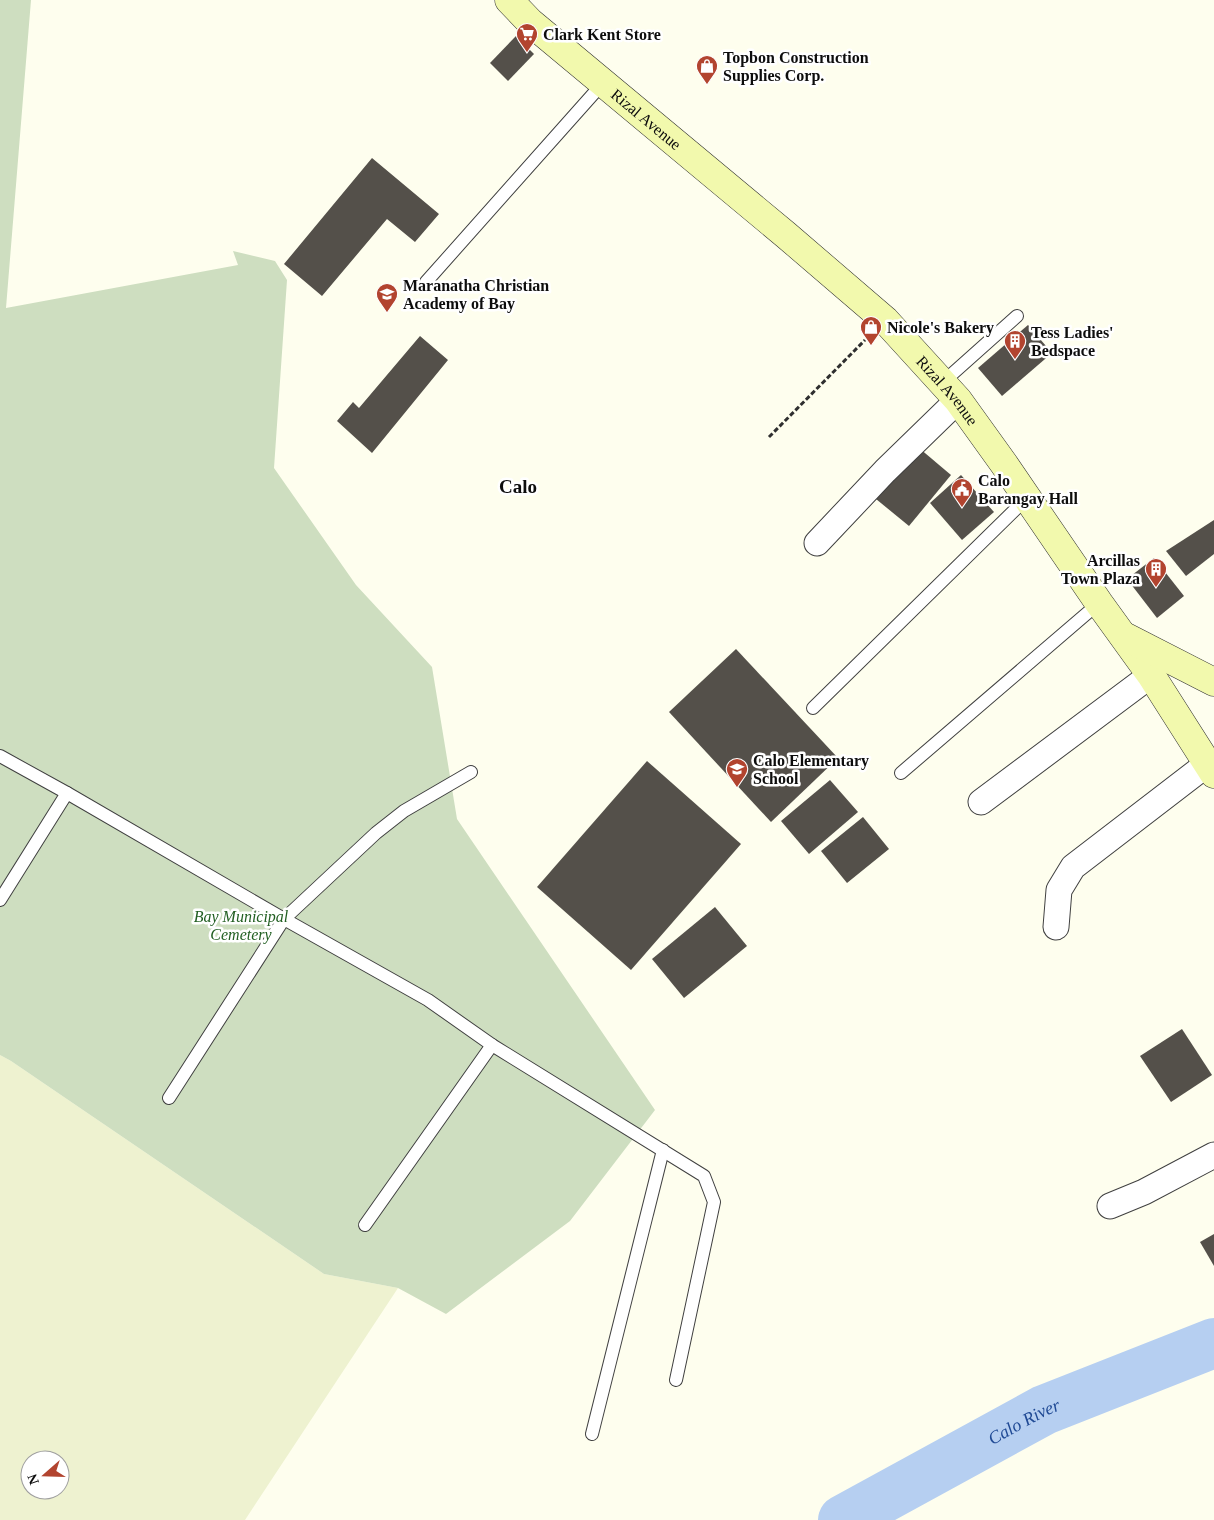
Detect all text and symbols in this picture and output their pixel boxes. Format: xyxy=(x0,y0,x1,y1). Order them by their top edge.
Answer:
supermarket icon: Clark Kent Store xyxy=(515,22,539,53)
place label: Clark Kent Store xyxy=(543,26,661,43)
place label: Topbon Construction Supplies Corp. xyxy=(723,49,869,85)
shop icon: Topbon Construction Supplies Corp. xyxy=(695,54,719,85)
street label: Rizal Avenue xyxy=(608,85,685,153)
place label: Maranatha Christian Academy of Bay xyxy=(403,277,549,313)
school or university icon: Maranatha Christian Academy of Bay xyxy=(375,282,399,313)
shop icon: Nicole's Bakery xyxy=(859,315,883,346)
place label: Nicole's Bakery xyxy=(887,319,994,337)
place label: Tess Ladies' Bedspace xyxy=(1031,324,1114,360)
building icon: Tess Ladies' Bedspace xyxy=(1003,329,1027,360)
street label: Rizal Avenue xyxy=(913,352,982,428)
place label: Calo Barangay Hall xyxy=(978,472,1079,508)
district label: Calo xyxy=(499,476,537,497)
public building icon: Calo Barangay Hall xyxy=(950,477,974,508)
place label: Arcillas Town Plaza xyxy=(1061,552,1140,587)
building icon: Arcillas Town Plaza xyxy=(1144,557,1168,588)
place label: Calo Elementary School xyxy=(753,752,869,787)
school or university icon: Calo Elementary School xyxy=(725,757,749,788)
park label: Bay Municipal Cemetery xyxy=(194,908,289,944)
water label: Calo River xyxy=(984,1394,1064,1449)
north arrow xyxy=(20,1450,70,1500)
text: N xyxy=(24,1472,42,1487)

